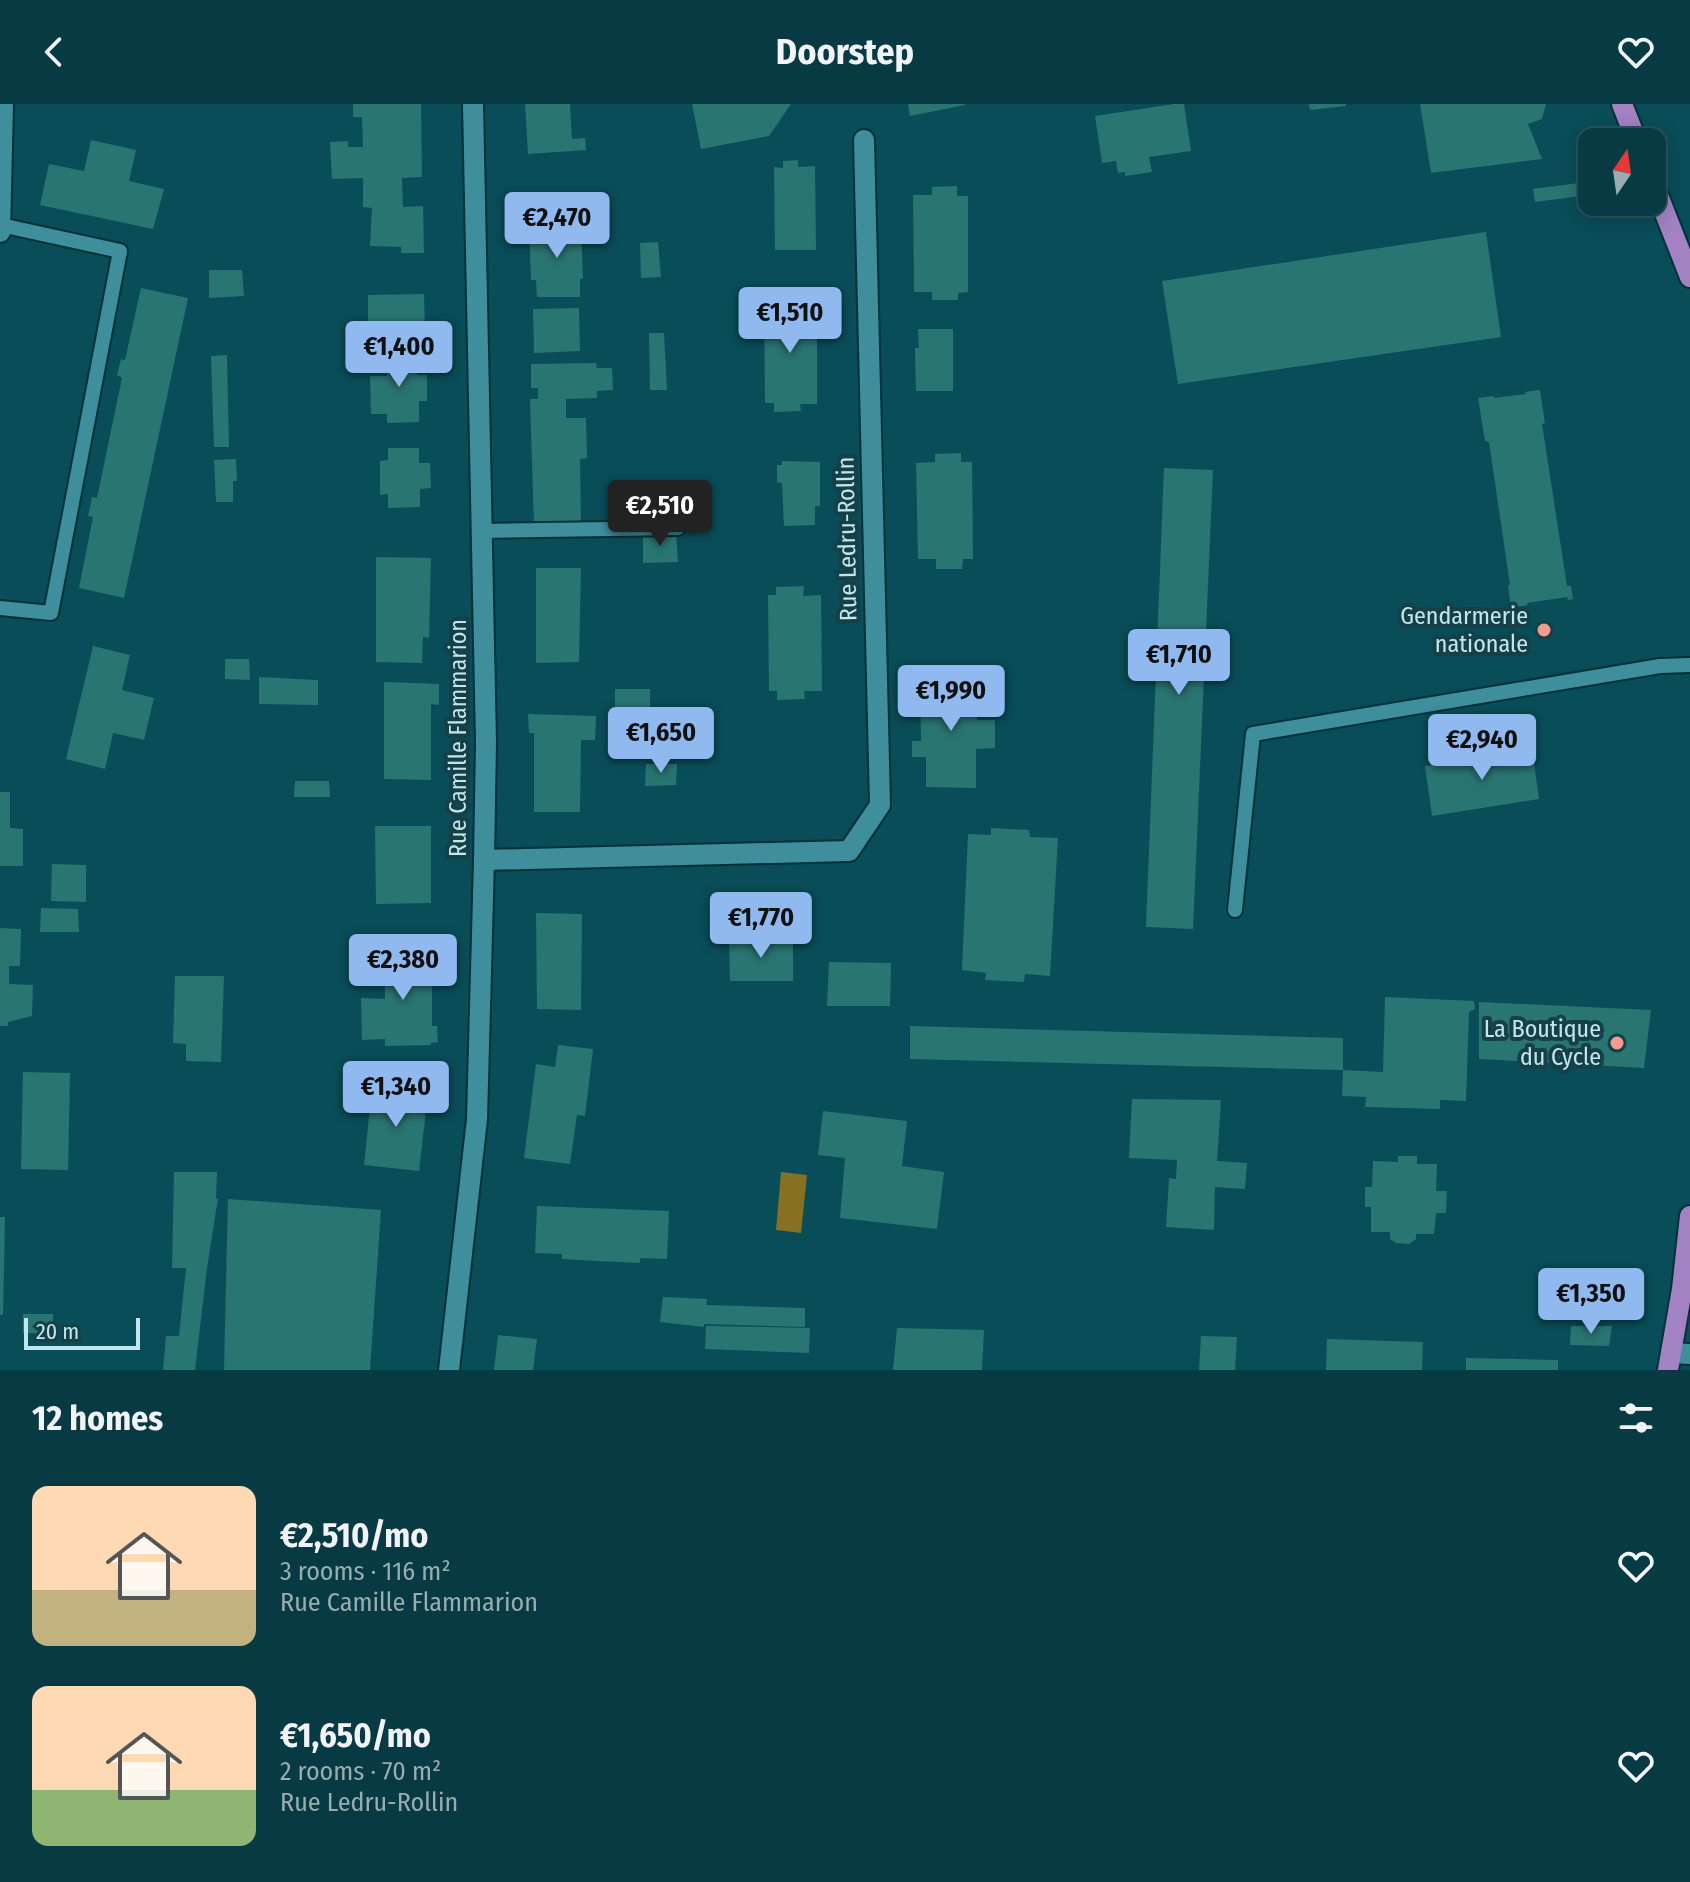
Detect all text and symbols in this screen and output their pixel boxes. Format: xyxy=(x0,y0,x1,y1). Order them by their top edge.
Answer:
icon: back xyxy=(32,30,76,74)
text: Doorstep xyxy=(776,30,914,74)
icon: heart xyxy=(1614,30,1658,74)
north arrow xyxy=(1578,128,1666,216)
map controls xyxy=(1578,128,1666,216)
pin: €2,470 xyxy=(492,192,622,260)
text: €2,470 xyxy=(523,202,591,233)
pin: €1,510 xyxy=(725,287,855,355)
text: €1,510 xyxy=(757,297,823,328)
pin: €1,400 xyxy=(334,321,464,389)
text: €1,400 xyxy=(363,331,435,362)
street label: Rue Ledru-Rollin xyxy=(832,457,862,621)
pin: €2,510 xyxy=(595,480,725,548)
text: €2,510 xyxy=(626,490,694,521)
place label: Gendarmerie nationale xyxy=(1400,602,1528,658)
street label: Rue Camille Flammarion xyxy=(444,619,472,857)
marker: Gendarmerie nationale xyxy=(1535,621,1553,639)
pin: €1,710 xyxy=(1114,629,1244,697)
text: €1,710 xyxy=(1146,639,1212,670)
pin: €1,990 xyxy=(886,665,1016,733)
text: €1,990 xyxy=(916,675,986,706)
pin: €1,650 xyxy=(596,707,726,775)
pin: €2,940 xyxy=(1417,714,1547,782)
text: €1,650 xyxy=(626,717,696,748)
text: €2,940 xyxy=(1446,724,1518,755)
pin: €1,770 xyxy=(696,892,826,960)
text: €1,770 xyxy=(728,902,794,933)
pin: €2,380 xyxy=(338,934,468,1002)
text: €2,380 xyxy=(367,944,439,975)
place label: La Boutique du Cycle xyxy=(1484,1015,1601,1071)
marker: La Boutique du Cycle xyxy=(1608,1034,1626,1052)
pin: €1,340 xyxy=(331,1061,461,1129)
text: €1,340 xyxy=(361,1071,431,1102)
pin: €1,350 xyxy=(1526,1268,1656,1336)
text: €1,350 xyxy=(1556,1278,1626,1309)
scale bar xyxy=(24,1314,140,1350)
text: 20 m xyxy=(36,1318,79,1345)
icon: filters xyxy=(1614,1396,1658,1440)
text: 12 homes xyxy=(32,1398,163,1439)
text: €2,510/mo xyxy=(280,1515,428,1556)
icon: home xyxy=(96,1518,192,1614)
icon: heart xyxy=(1614,1544,1658,1588)
text: 3 rooms · 116 m² xyxy=(280,1556,451,1587)
text: Rue Camille Flammarion xyxy=(280,1587,538,1618)
text: €1,650/mo xyxy=(280,1715,431,1756)
icon: home xyxy=(96,1718,192,1814)
icon: heart xyxy=(1614,1744,1658,1788)
text: 2 rooms · 70 m² xyxy=(280,1756,441,1787)
text: Rue Ledru-Rollin xyxy=(280,1787,458,1818)

